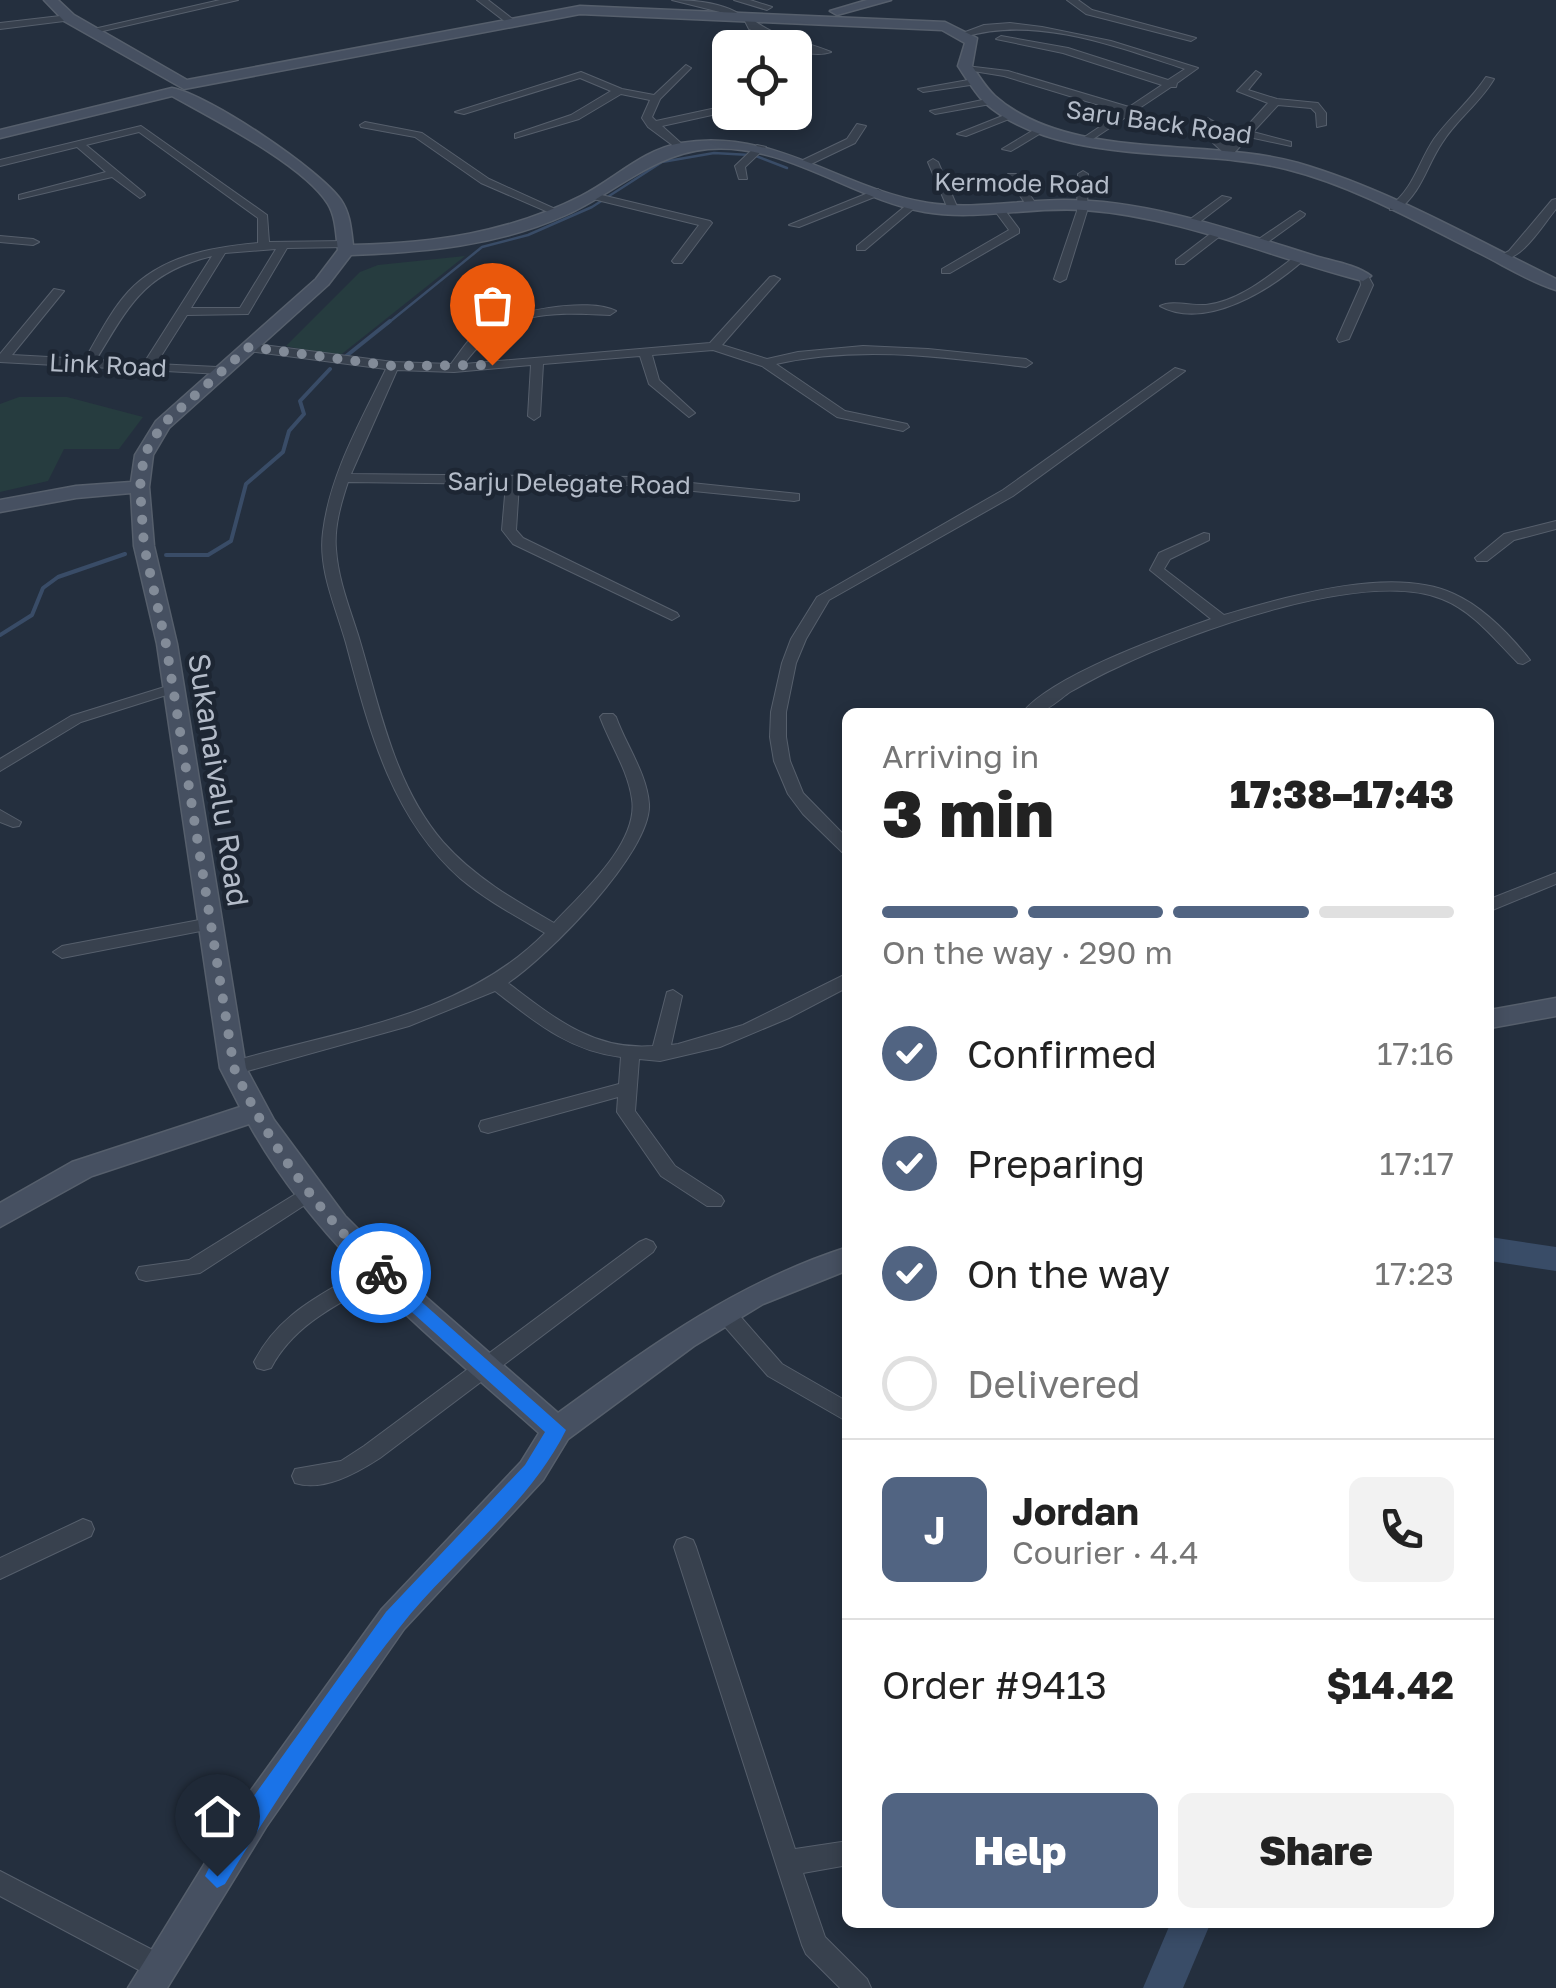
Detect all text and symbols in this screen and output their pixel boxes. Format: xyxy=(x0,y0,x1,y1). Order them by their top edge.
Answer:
map controls xyxy=(712,30,812,130)
button: locate xyxy=(712,30,812,130)
street label: Saru Back Road xyxy=(1064,93,1254,150)
street label: Kermode Road xyxy=(934,165,1110,200)
pin xyxy=(450,263,535,366)
icon: bag xyxy=(465,278,520,333)
street label: Link Road xyxy=(48,346,168,383)
street label: Sarju Delegate Road xyxy=(447,465,691,500)
street label: Sukanaivalu Road xyxy=(181,651,257,909)
text: Arriving in xyxy=(882,737,1039,775)
text: 17:38–17:43 xyxy=(1230,771,1454,816)
text: 3 min xyxy=(882,773,1054,851)
text: On the way · 290 m xyxy=(882,933,1173,971)
icon: check xyxy=(882,1026,937,1081)
text: Confirmed xyxy=(967,1031,1157,1076)
text: 17:16 xyxy=(1377,1034,1454,1072)
icon: check xyxy=(882,1136,937,1191)
text: Preparing xyxy=(967,1141,1145,1186)
text: 17:17 xyxy=(1379,1144,1454,1182)
courier xyxy=(331,1223,431,1323)
icon: bike xyxy=(354,1246,409,1301)
icon: check xyxy=(882,1246,937,1301)
text: On the way xyxy=(967,1251,1170,1296)
text: 17:23 xyxy=(1375,1254,1454,1292)
text: Delivered xyxy=(967,1361,1140,1406)
button: phone xyxy=(1349,1477,1454,1582)
text: Jordan xyxy=(1012,1488,1139,1533)
text: J xyxy=(924,1507,945,1552)
text: Courier · 4.4 xyxy=(1012,1533,1199,1571)
text: Order #9413 xyxy=(882,1662,1107,1707)
text: $14.42 xyxy=(1326,1662,1454,1707)
pin xyxy=(175,1774,260,1877)
icon: home xyxy=(190,1789,245,1844)
button: Help xyxy=(882,1793,1158,1908)
button: Share xyxy=(1178,1793,1454,1908)

